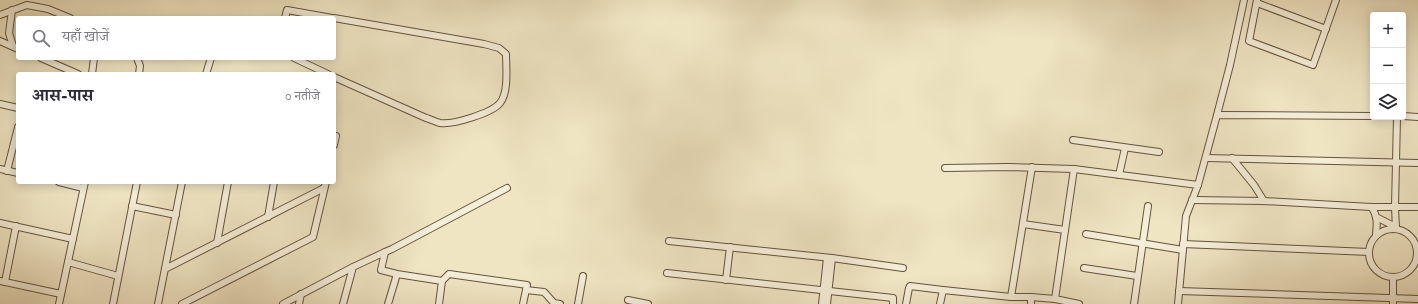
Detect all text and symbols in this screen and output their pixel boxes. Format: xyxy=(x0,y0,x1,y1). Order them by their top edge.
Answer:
map controls xyxy=(1370,12,1406,120)
button: + xyxy=(1370,12,1406,48)
search box xyxy=(16,16,336,60)
icon: search xyxy=(30,27,52,49)
text: यहाँ खोजें xyxy=(62,27,109,46)
button: − xyxy=(1370,48,1406,84)
button: layers xyxy=(1370,84,1406,120)
text: आस-पास xyxy=(32,85,93,106)
text: 0 नतीजे xyxy=(285,88,320,104)

